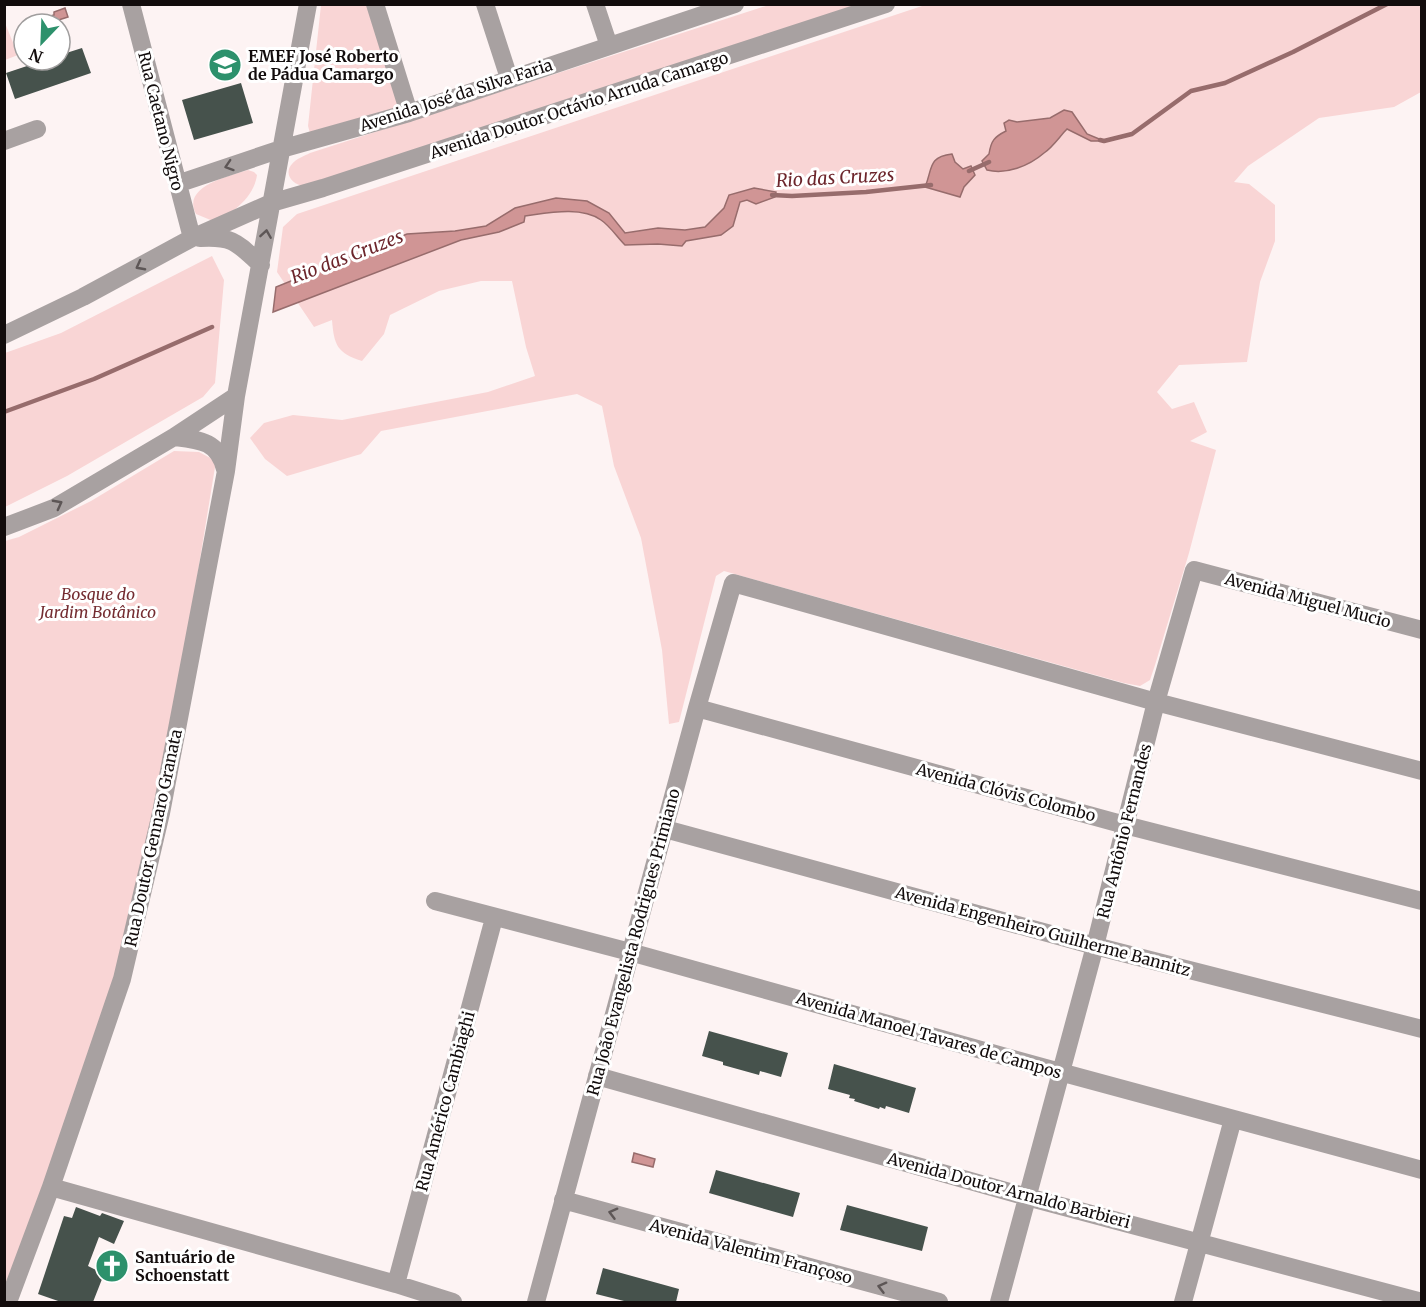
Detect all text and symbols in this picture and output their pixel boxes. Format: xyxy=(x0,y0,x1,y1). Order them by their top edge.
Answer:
north arrow xyxy=(12,12,72,72)
text: N xyxy=(26,44,46,67)
place label: EMEF José Roberto de Pádua Camargo xyxy=(248,46,399,84)
school or university icon: EMEF José Roberto de Pádua Camargo xyxy=(207,47,243,83)
street label: Avenida Doutor Octávio Arruda Camargo xyxy=(426,47,731,163)
street label: Rua Caetano Nigro xyxy=(134,49,188,193)
street label: Avenida José da Silva Faria xyxy=(356,54,555,136)
one-way arrow xyxy=(224,159,235,172)
water label: Rio das Cruzes xyxy=(775,163,895,192)
water label: Rio das Cruzes xyxy=(287,225,406,289)
one-way arrow xyxy=(260,229,272,239)
one-way arrow xyxy=(136,259,147,270)
one-way arrow xyxy=(52,500,63,512)
street label: Avenida Miguel Mucio xyxy=(1222,568,1393,632)
park label: Bosque do Jardim Botânico xyxy=(38,584,156,622)
street label: Rua Doutor Gennaro Granata xyxy=(120,727,186,949)
street label: Rua Antônio Fernandes xyxy=(1093,741,1155,921)
street label: Avenida Clóvis Colombo xyxy=(913,758,1098,826)
street label: Rua João Evangelista Rodrigues Primiano xyxy=(582,786,684,1098)
street label: Avenida Engenheiro Guilherme Bannitz xyxy=(892,882,1193,980)
street label: Avenida Manoel Tavares de Campos xyxy=(793,987,1064,1083)
street label: Rua Américo Cambiaghi xyxy=(411,1009,479,1193)
street label: Avenida Doutor Arnaldo Barbieri xyxy=(884,1148,1133,1232)
one-way arrow xyxy=(608,1208,618,1221)
street label: Avenida Valentim Françoso xyxy=(647,1214,854,1288)
place label: Santuário de Schoenstatt xyxy=(135,1247,235,1285)
church icon: Santuário de Schoenstatt xyxy=(94,1248,130,1284)
one-way arrow xyxy=(877,1282,888,1294)

